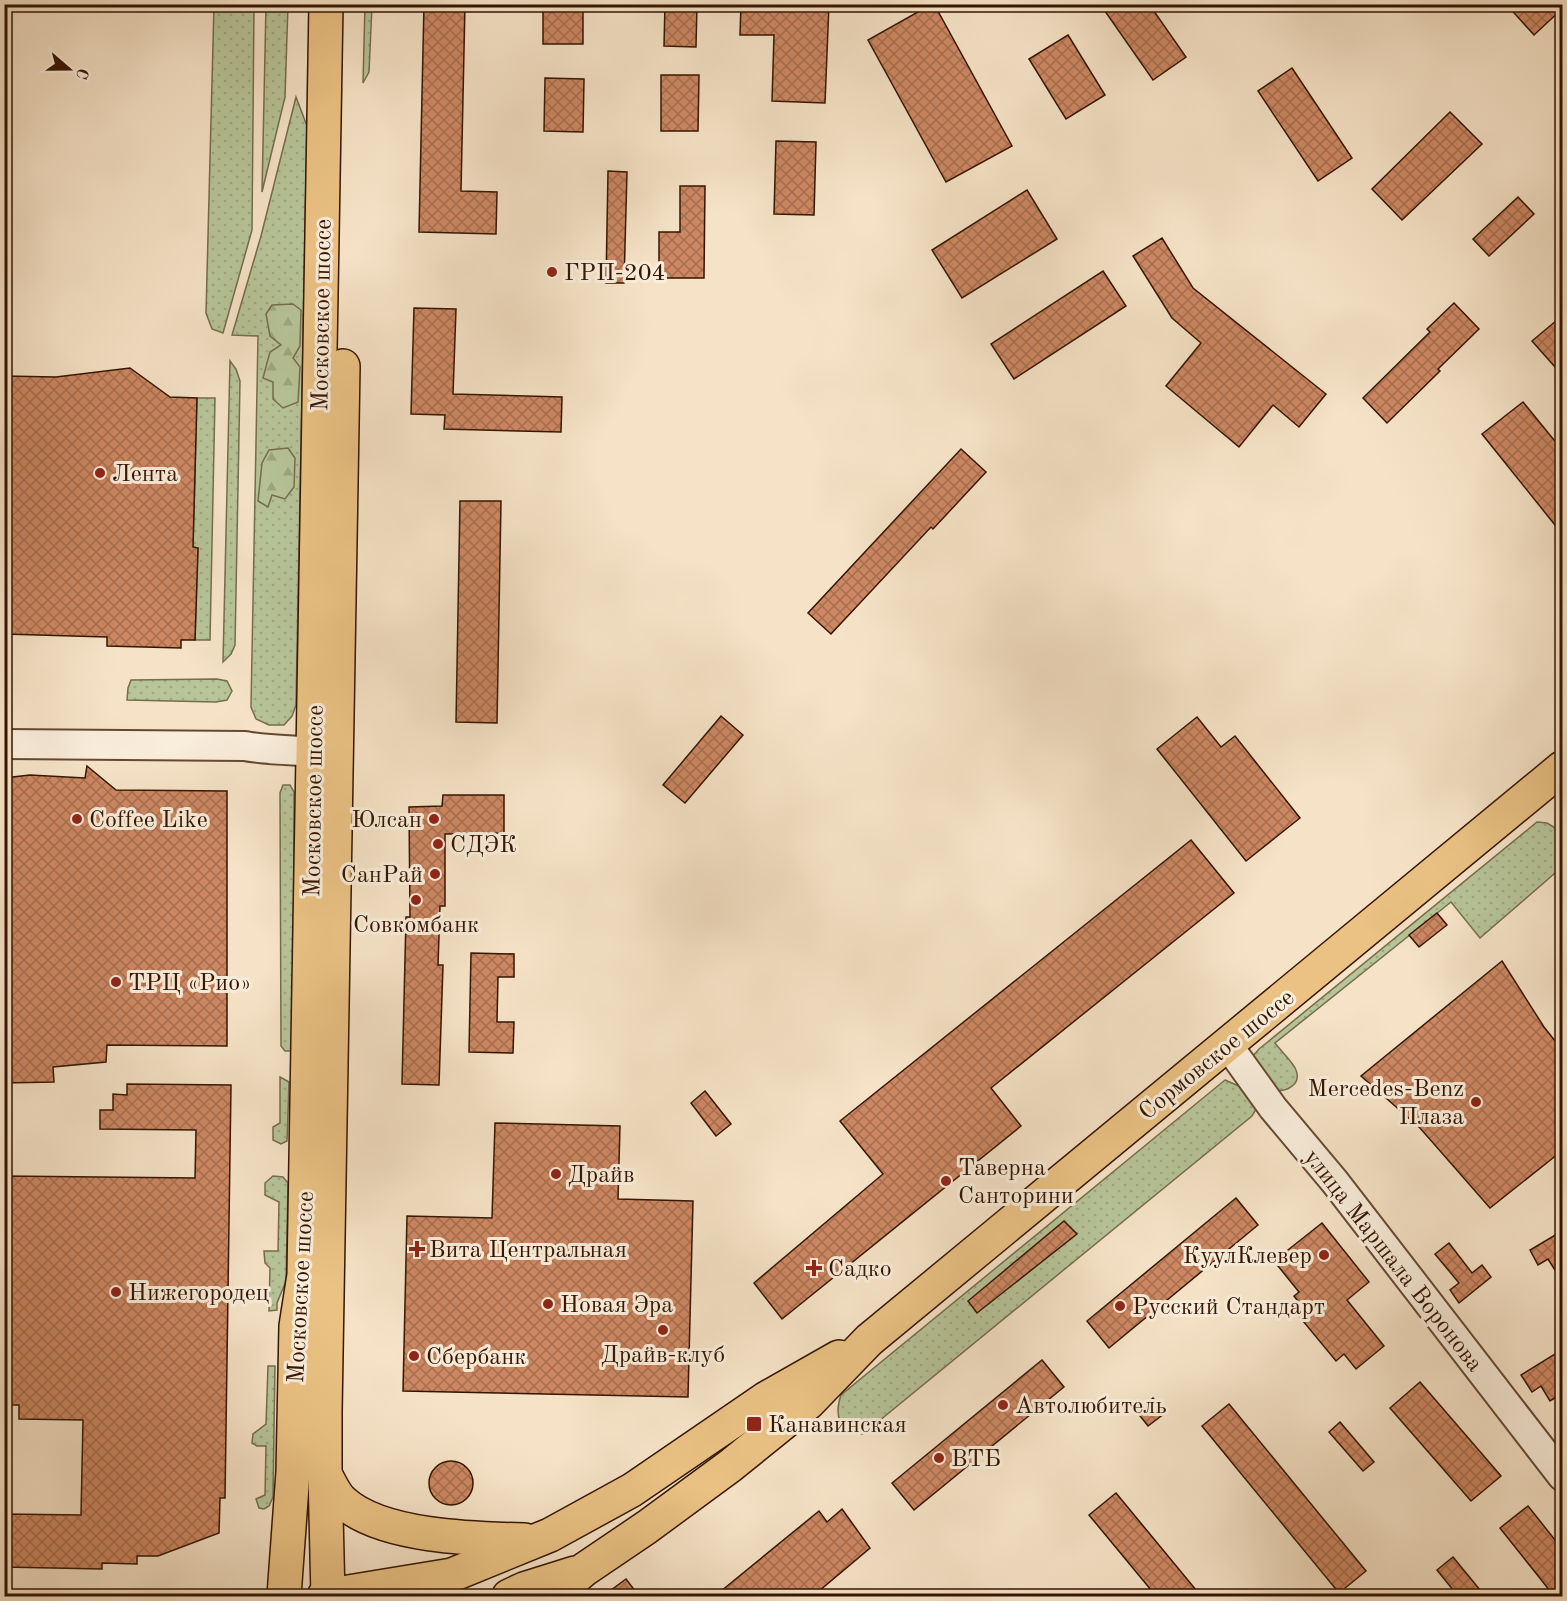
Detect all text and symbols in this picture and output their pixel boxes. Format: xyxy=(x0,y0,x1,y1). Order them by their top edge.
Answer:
north arrow xyxy=(39,39,99,99)
text: С xyxy=(72,66,91,81)
street label: Московское шоссе xyxy=(309,219,337,411)
place label: ГРП-204 xyxy=(564,262,665,286)
marker: ГРП-204 xyxy=(545,265,559,279)
place label: Лента xyxy=(112,463,178,487)
marker: Лента xyxy=(93,466,107,480)
street label: Московское шоссе xyxy=(301,705,329,897)
place label: Coffee Like xyxy=(89,809,208,833)
place label: Юлсан xyxy=(351,809,422,833)
marker: Coffee Like xyxy=(70,812,84,826)
marker: Юлсан xyxy=(427,812,441,826)
place label: СДЭК xyxy=(450,834,517,858)
marker: СДЭК xyxy=(431,837,445,851)
place label: СанРай xyxy=(341,864,423,888)
marker: СанРай xyxy=(428,867,442,881)
marker: Совкомбанк xyxy=(409,893,423,907)
place label: Совкомбанк xyxy=(353,914,479,938)
place label: ТРЦ «Рио» xyxy=(128,972,252,996)
marker: ТРЦ «Рио» xyxy=(109,975,123,989)
street label: Сормовское шоссе xyxy=(1135,986,1299,1125)
place label: Mercedes-Benz Плаза xyxy=(1308,1078,1464,1130)
marker: Mercedes-Benz Плаза xyxy=(1469,1095,1483,1109)
street label: улица Маршала Воронова xyxy=(1298,1146,1486,1377)
place label: Таверна Санторини xyxy=(958,1157,1074,1209)
place label: Драйв xyxy=(568,1164,634,1188)
marker: Драйв xyxy=(549,1167,563,1181)
marker: Таверна Санторини xyxy=(939,1174,953,1188)
street label: Московское шоссе xyxy=(285,1190,319,1384)
place label: Вита Центральная xyxy=(429,1239,627,1263)
marker: Вита Центральная xyxy=(410,1242,424,1256)
place label: КуулКлевер xyxy=(1183,1245,1312,1269)
marker: КуулКлевер xyxy=(1317,1248,1331,1262)
place label: Садко xyxy=(828,1258,892,1282)
marker: Садко xyxy=(805,1259,823,1277)
place label: Нижегородец xyxy=(128,1282,269,1306)
marker: Нижегородец xyxy=(109,1285,123,1299)
place label: Новая Эра xyxy=(560,1294,673,1318)
place label: Русский Стандарт xyxy=(1132,1296,1325,1320)
marker: Новая Эра xyxy=(541,1297,555,1311)
marker: Русский Стандарт xyxy=(1113,1299,1127,1313)
marker: Драйв-клуб xyxy=(656,1323,670,1337)
place label: Драйв-клуб xyxy=(601,1344,725,1368)
place label: Сбербанк xyxy=(426,1346,526,1370)
marker: Сбербанк xyxy=(407,1349,421,1363)
place label: Автолюбитель xyxy=(1015,1395,1167,1419)
marker: Автолюбитель xyxy=(996,1398,1010,1412)
place label: Канавинская xyxy=(768,1414,907,1438)
marker: Канавинская xyxy=(745,1415,763,1433)
place label: ВТБ xyxy=(951,1448,1001,1472)
marker: ВТБ xyxy=(932,1451,946,1465)

